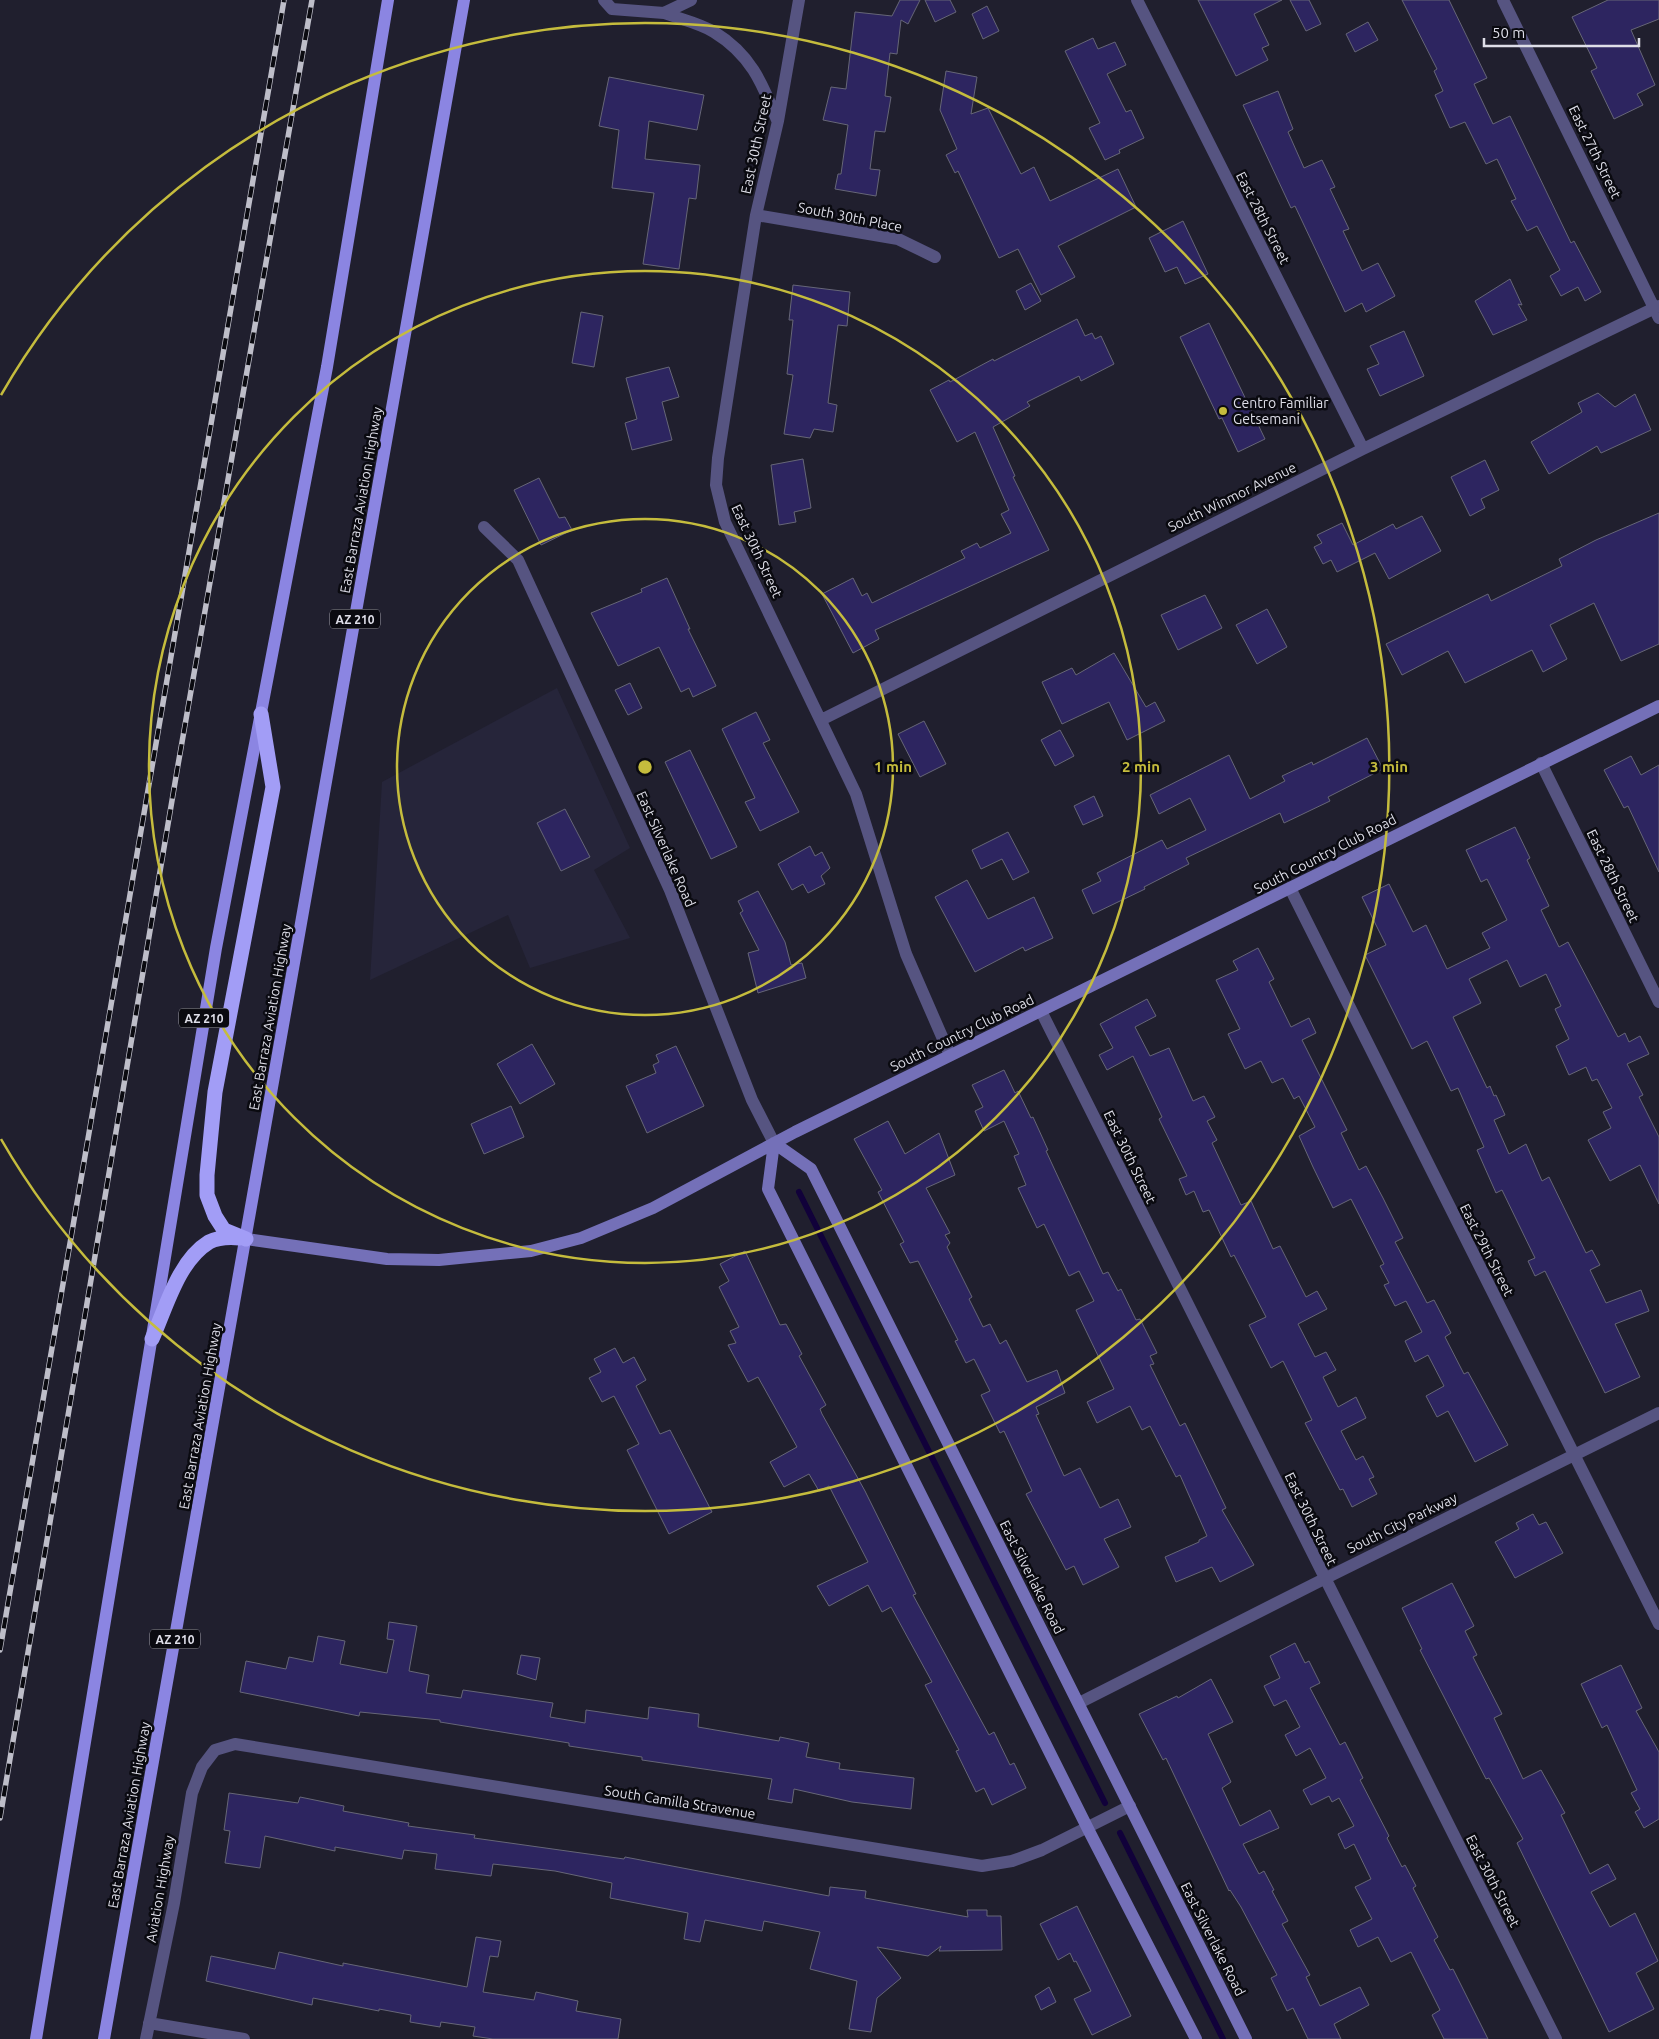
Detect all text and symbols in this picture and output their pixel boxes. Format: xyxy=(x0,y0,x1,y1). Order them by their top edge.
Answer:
scale bar xyxy=(1484,15,1639,47)
text: 50 m xyxy=(1492,24,1525,41)
street label: East 30th Street xyxy=(738,92,774,195)
street label: East 27th Street xyxy=(1566,103,1625,202)
street label: East 28th Street xyxy=(1233,169,1293,267)
street label: South 30th Place xyxy=(796,199,904,235)
place label: Centro Familiar Getsemani xyxy=(1233,395,1329,427)
street label: East Barraza Aviation Highway xyxy=(337,405,385,595)
marker: Centro Familiar Getsemani xyxy=(1217,405,1229,417)
street label: South Winmor Avenue xyxy=(1165,459,1299,535)
street label: East 30th Street xyxy=(728,502,786,601)
road number: AZ 210 xyxy=(330,610,380,628)
centre of rings xyxy=(636,758,654,776)
text: 1 min xyxy=(874,758,912,775)
text: 2 min xyxy=(1122,758,1160,775)
text: 3 min xyxy=(1370,758,1408,775)
street label: East Silverlake Road xyxy=(633,789,699,909)
street label: South Country Club Road xyxy=(1251,811,1399,897)
street label: East 28th Street xyxy=(1584,827,1643,926)
street label: East Barraza Aviation Highway xyxy=(246,922,294,1112)
street label: South Country Club Road xyxy=(888,991,1036,1075)
road number: AZ 210 xyxy=(179,1008,229,1028)
street label: East 30th Street xyxy=(1101,1108,1160,1207)
street label: East 29th Street xyxy=(1457,1201,1517,1299)
street label: East Barraza Aviation Highway xyxy=(176,1321,224,1511)
street label: East 30th Street xyxy=(1282,1470,1341,1569)
street label: South City Parkway xyxy=(1344,1489,1460,1557)
street label: East Silverlake Road xyxy=(997,1518,1067,1636)
road number: AZ 210 xyxy=(150,1630,200,1648)
street label: East Barraza Aviation Highway xyxy=(105,1720,153,1910)
street label: South Camilla Stravenue xyxy=(603,1782,757,1822)
street label: East 30th Street xyxy=(1463,1832,1523,1930)
street label: Aviation Highway xyxy=(143,1834,177,1944)
street label: East Silverlake Road xyxy=(1178,1880,1248,1998)

